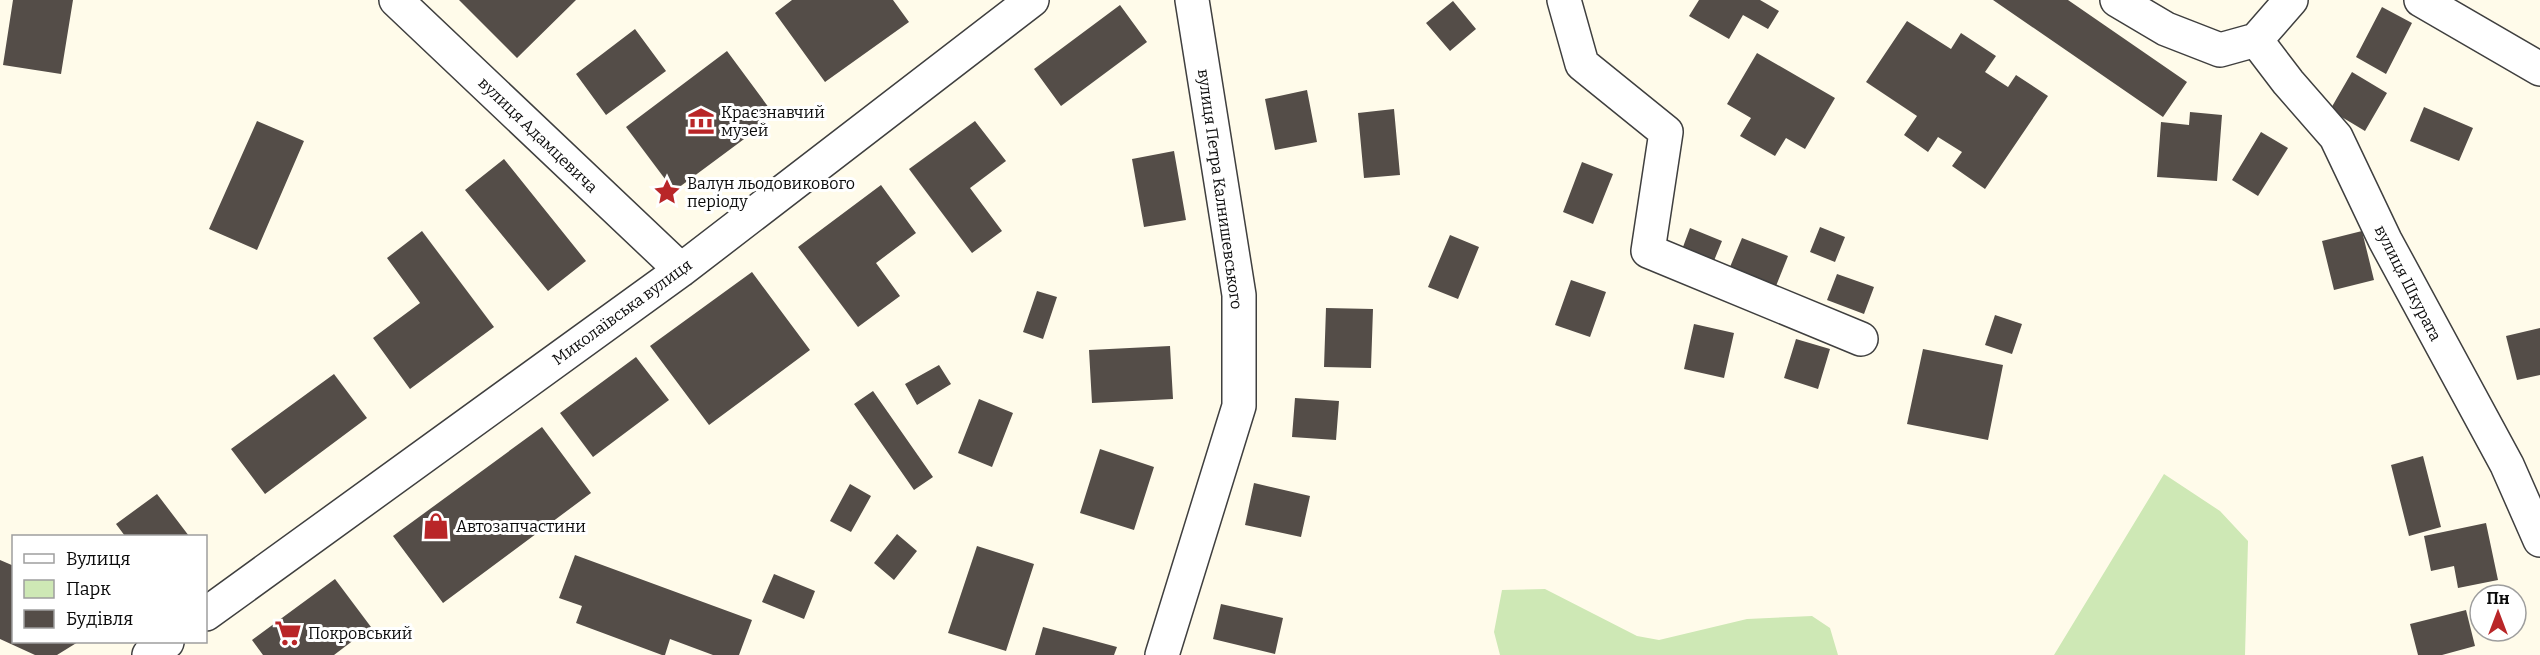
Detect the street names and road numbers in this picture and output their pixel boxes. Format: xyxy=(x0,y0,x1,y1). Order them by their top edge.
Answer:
street label: вулиця Петра Калнишевського xyxy=(1194,68,1246,310)
street label: вулиця Адамцевича xyxy=(475,73,602,197)
street label: вулиця Шкурата xyxy=(2371,222,2446,344)
street label: Миколаївська вулиця xyxy=(549,255,696,369)

